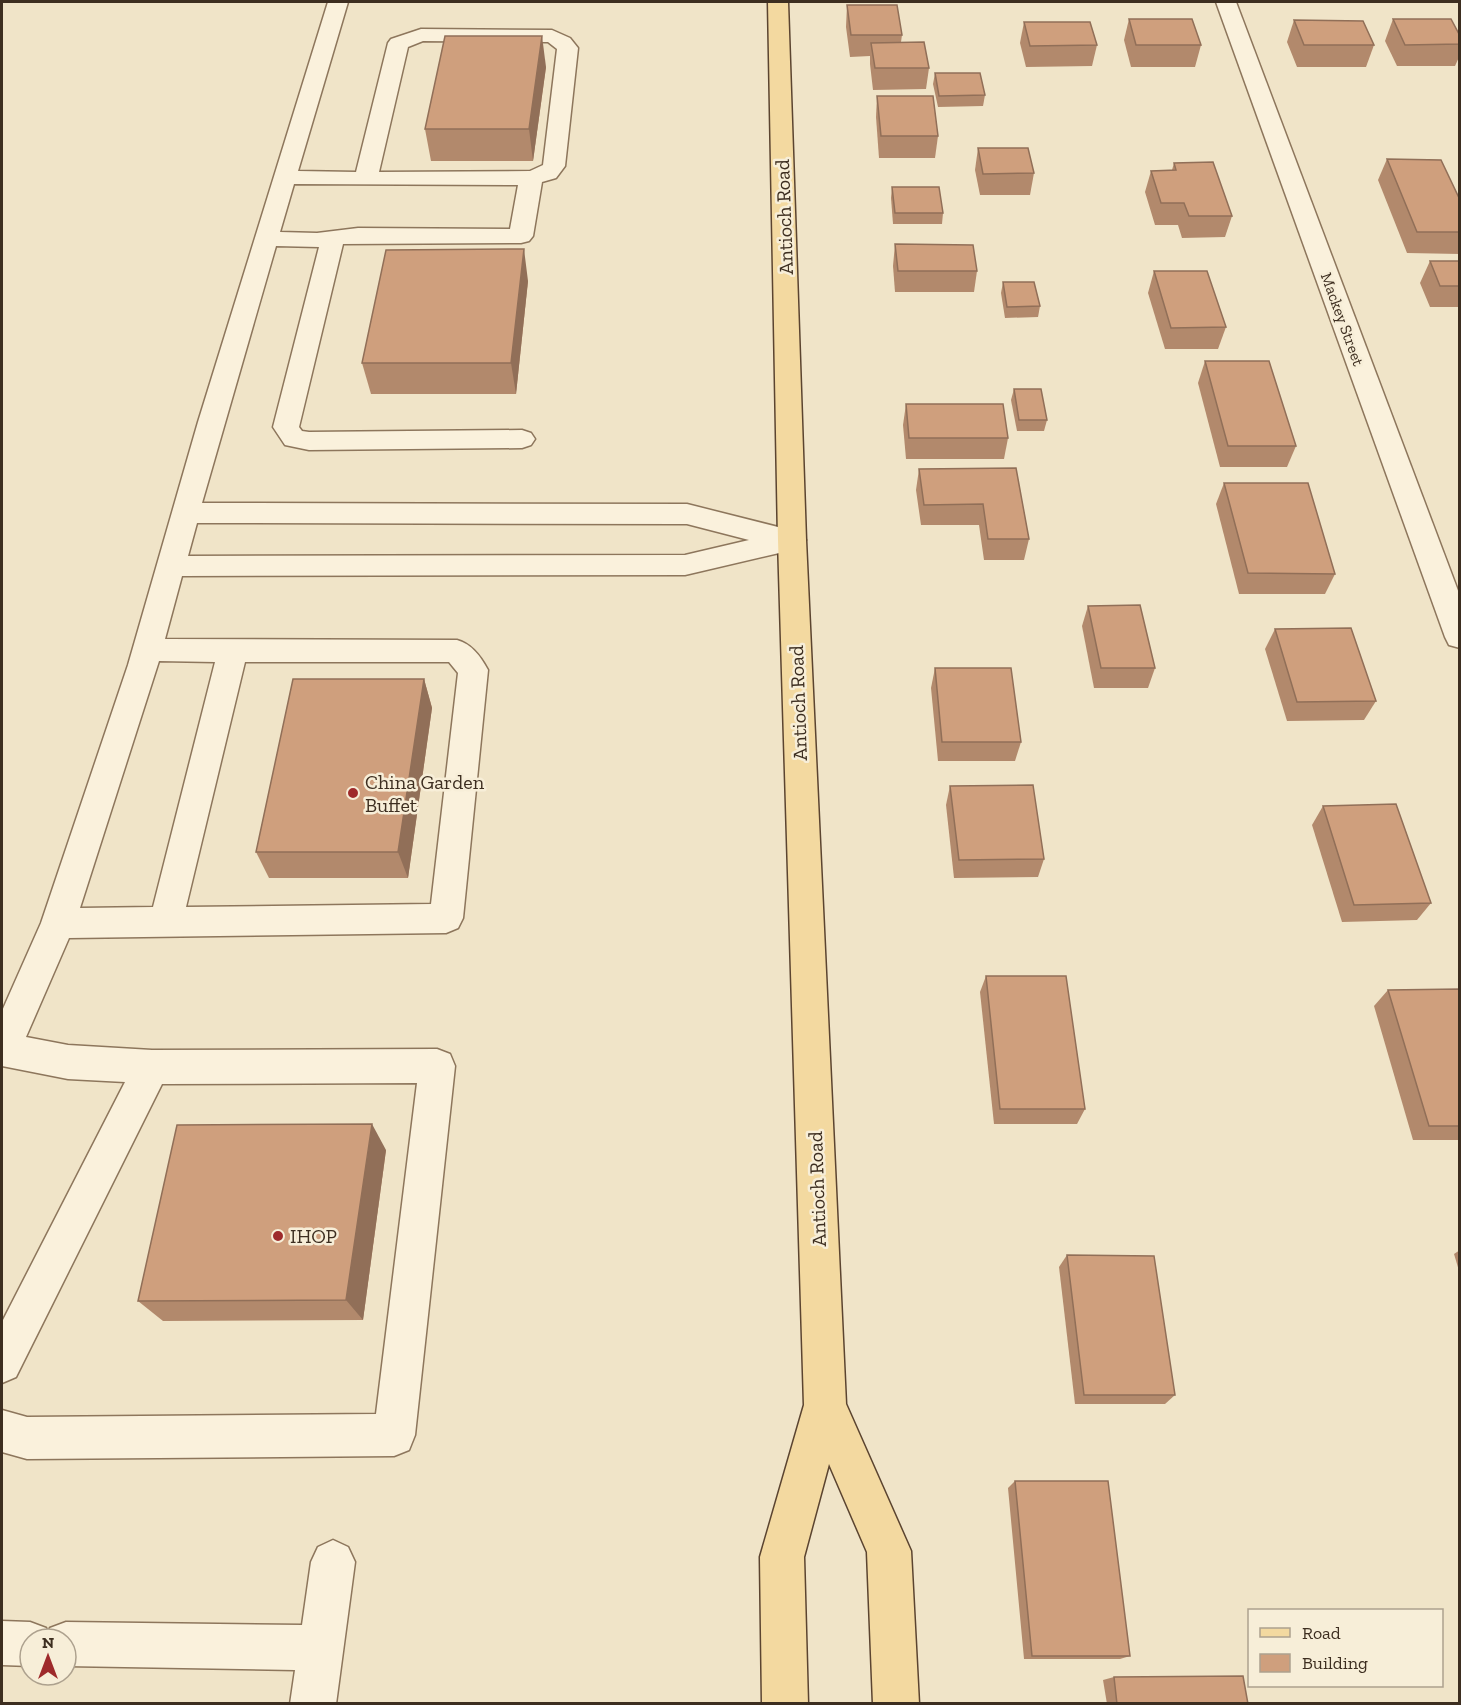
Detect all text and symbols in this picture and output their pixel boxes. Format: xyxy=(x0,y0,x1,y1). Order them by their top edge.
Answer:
street label: Antioch Road xyxy=(770,159,798,275)
street label: Mackey Street xyxy=(1317,270,1368,368)
street label: Antioch Road xyxy=(784,645,812,761)
place label: China Garden Buffet xyxy=(365,770,485,817)
marker: China Garden Buffet xyxy=(346,786,360,800)
street label: Antioch Road xyxy=(803,1131,831,1247)
place label: IHOP xyxy=(290,1224,337,1248)
marker: IHOP xyxy=(271,1229,285,1243)
legend xyxy=(1248,1609,1443,1687)
text: Road xyxy=(1302,1622,1341,1644)
north arrow xyxy=(18,1627,78,1687)
text: N xyxy=(42,1633,54,1652)
text: Building xyxy=(1302,1652,1368,1674)

